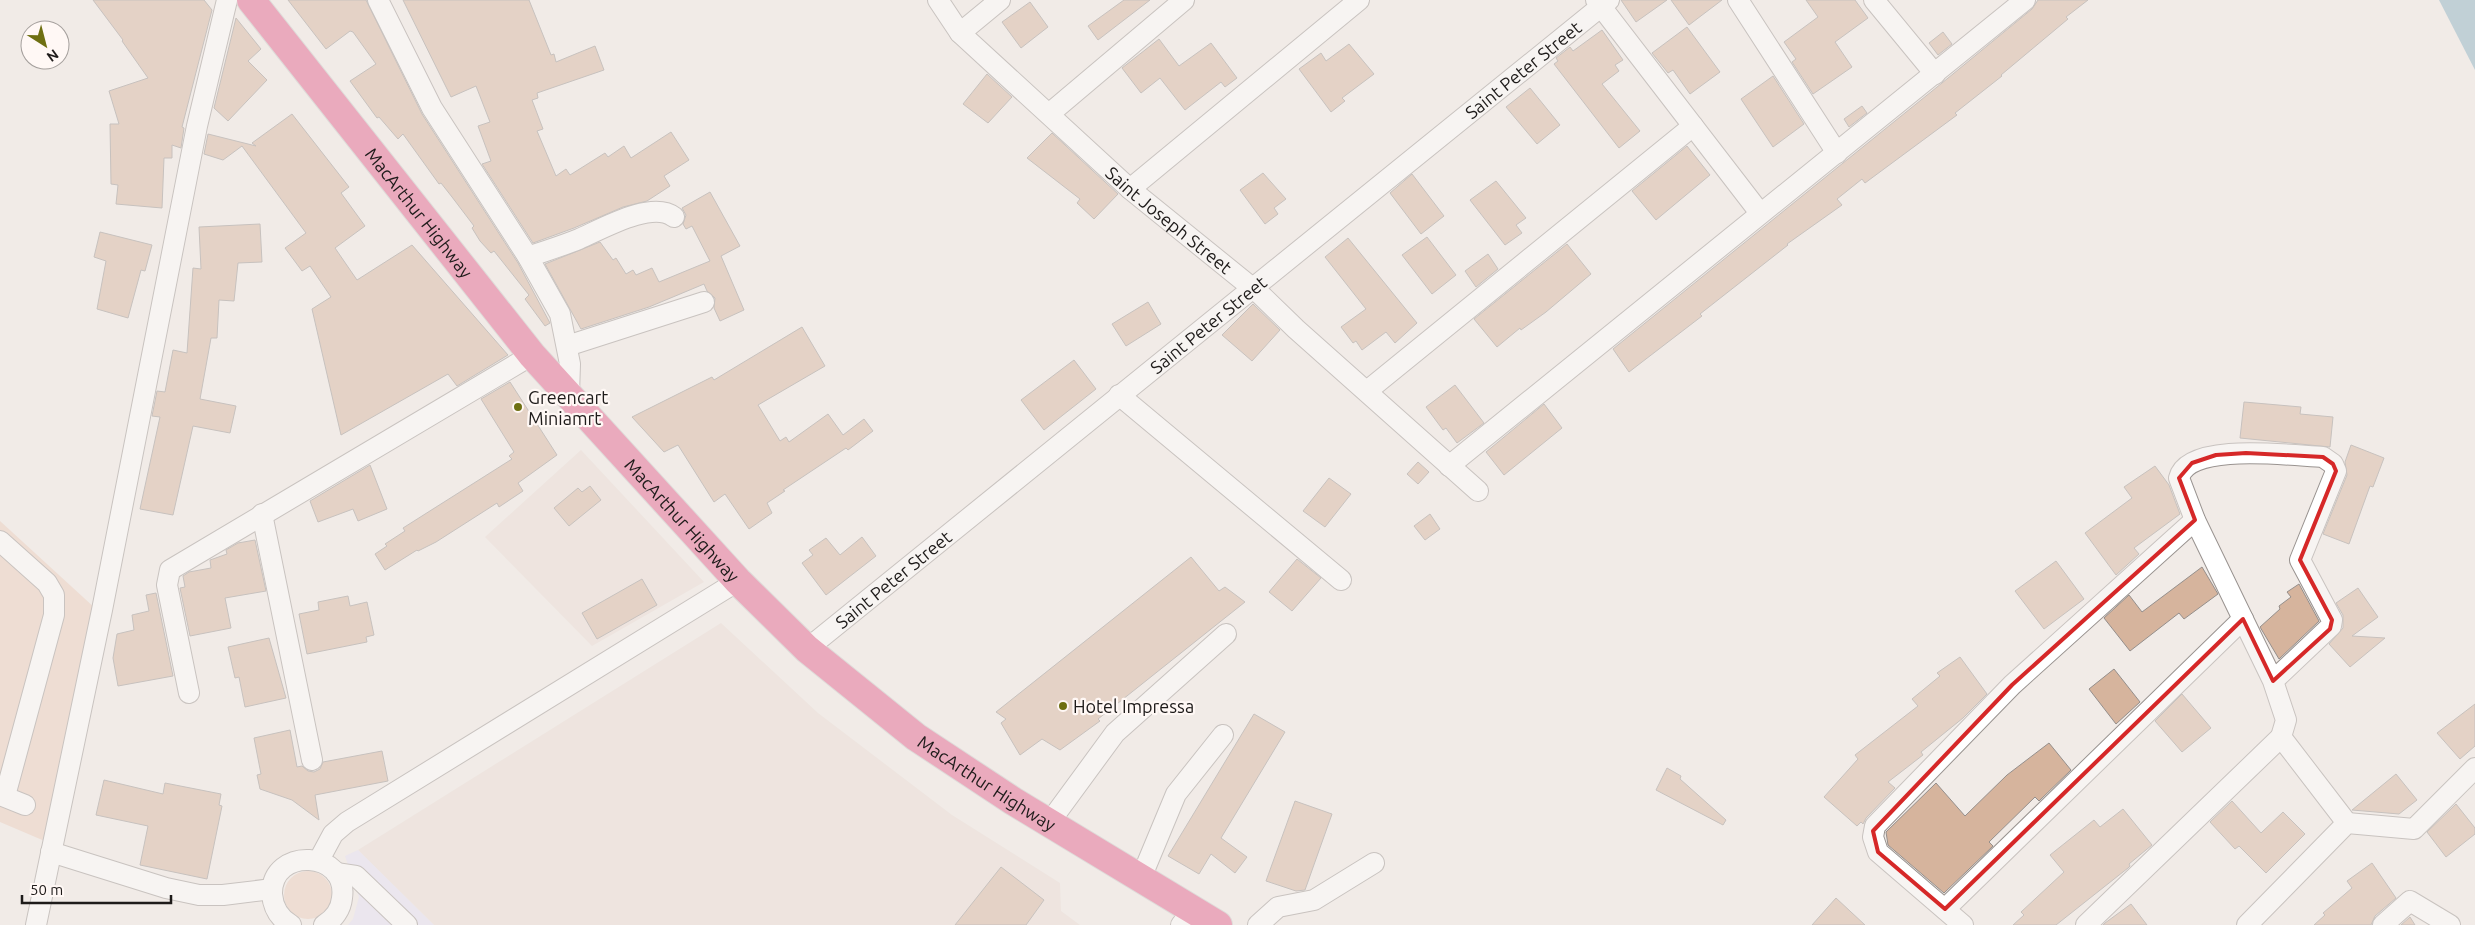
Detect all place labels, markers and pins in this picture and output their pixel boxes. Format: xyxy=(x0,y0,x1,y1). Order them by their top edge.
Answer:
place label: Greencart Miniamrt xyxy=(528,387,608,428)
marker: Greencart Miniamrt xyxy=(512,401,524,413)
place label: Hotel Impressa xyxy=(1073,696,1194,716)
marker: Hotel Impressa xyxy=(1057,700,1069,712)

